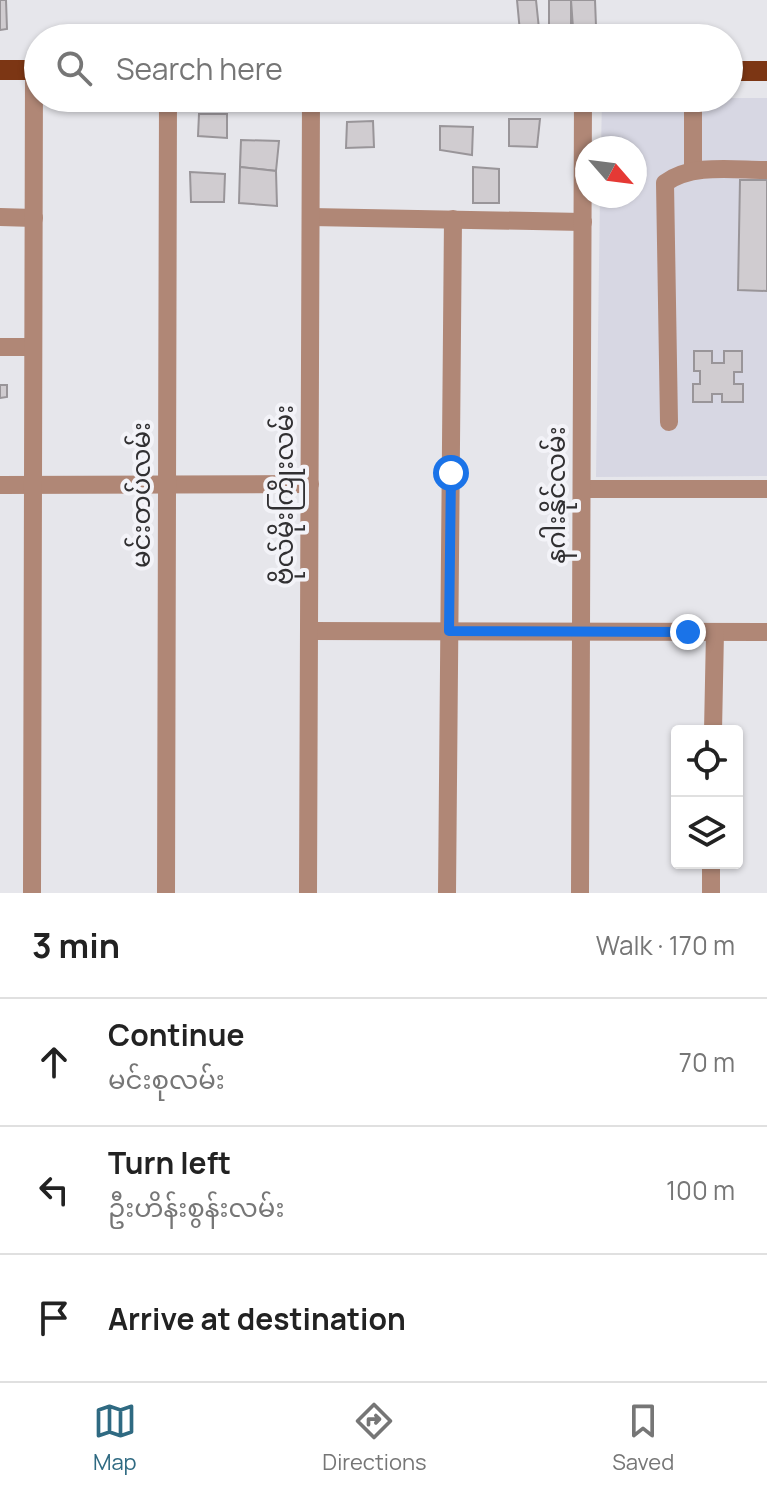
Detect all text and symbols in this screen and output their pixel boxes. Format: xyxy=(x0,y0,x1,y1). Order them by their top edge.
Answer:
search box xyxy=(24,24,743,112)
icon: search xyxy=(52,46,96,90)
text: Search here xyxy=(116,48,283,89)
north arrow xyxy=(575,136,647,208)
street label: ဗိုလ်မိုးကြိုးလမ်း xyxy=(265,405,305,585)
street label: မင်းတပ်လမ်း xyxy=(122,422,158,568)
street label: နဂါးနိုင်လမ်း xyxy=(537,426,577,564)
route start xyxy=(433,455,469,491)
route end xyxy=(670,614,706,650)
map controls xyxy=(671,725,743,869)
button: locate xyxy=(671,725,743,797)
button: layers xyxy=(671,797,743,869)
text: 3 min xyxy=(32,922,120,968)
text: Walk · 170 m xyxy=(596,927,735,963)
text: Continue xyxy=(108,1014,244,1055)
icon: ahead xyxy=(32,1040,76,1084)
text: 70 m xyxy=(679,1044,735,1080)
text: မင်းစုလမ်း xyxy=(108,1061,225,1097)
text: Turn left xyxy=(108,1142,231,1183)
icon: left xyxy=(32,1168,76,1212)
text: 100 m xyxy=(666,1172,735,1208)
text: ဦးဟိန်းစွန်းလမ်း xyxy=(108,1189,284,1225)
icon: arrive xyxy=(32,1296,76,1340)
text: Arrive at destination xyxy=(108,1298,406,1339)
tab: Map xyxy=(93,1399,137,1477)
tab: Directions xyxy=(322,1399,427,1477)
tab: Saved xyxy=(612,1399,674,1477)

